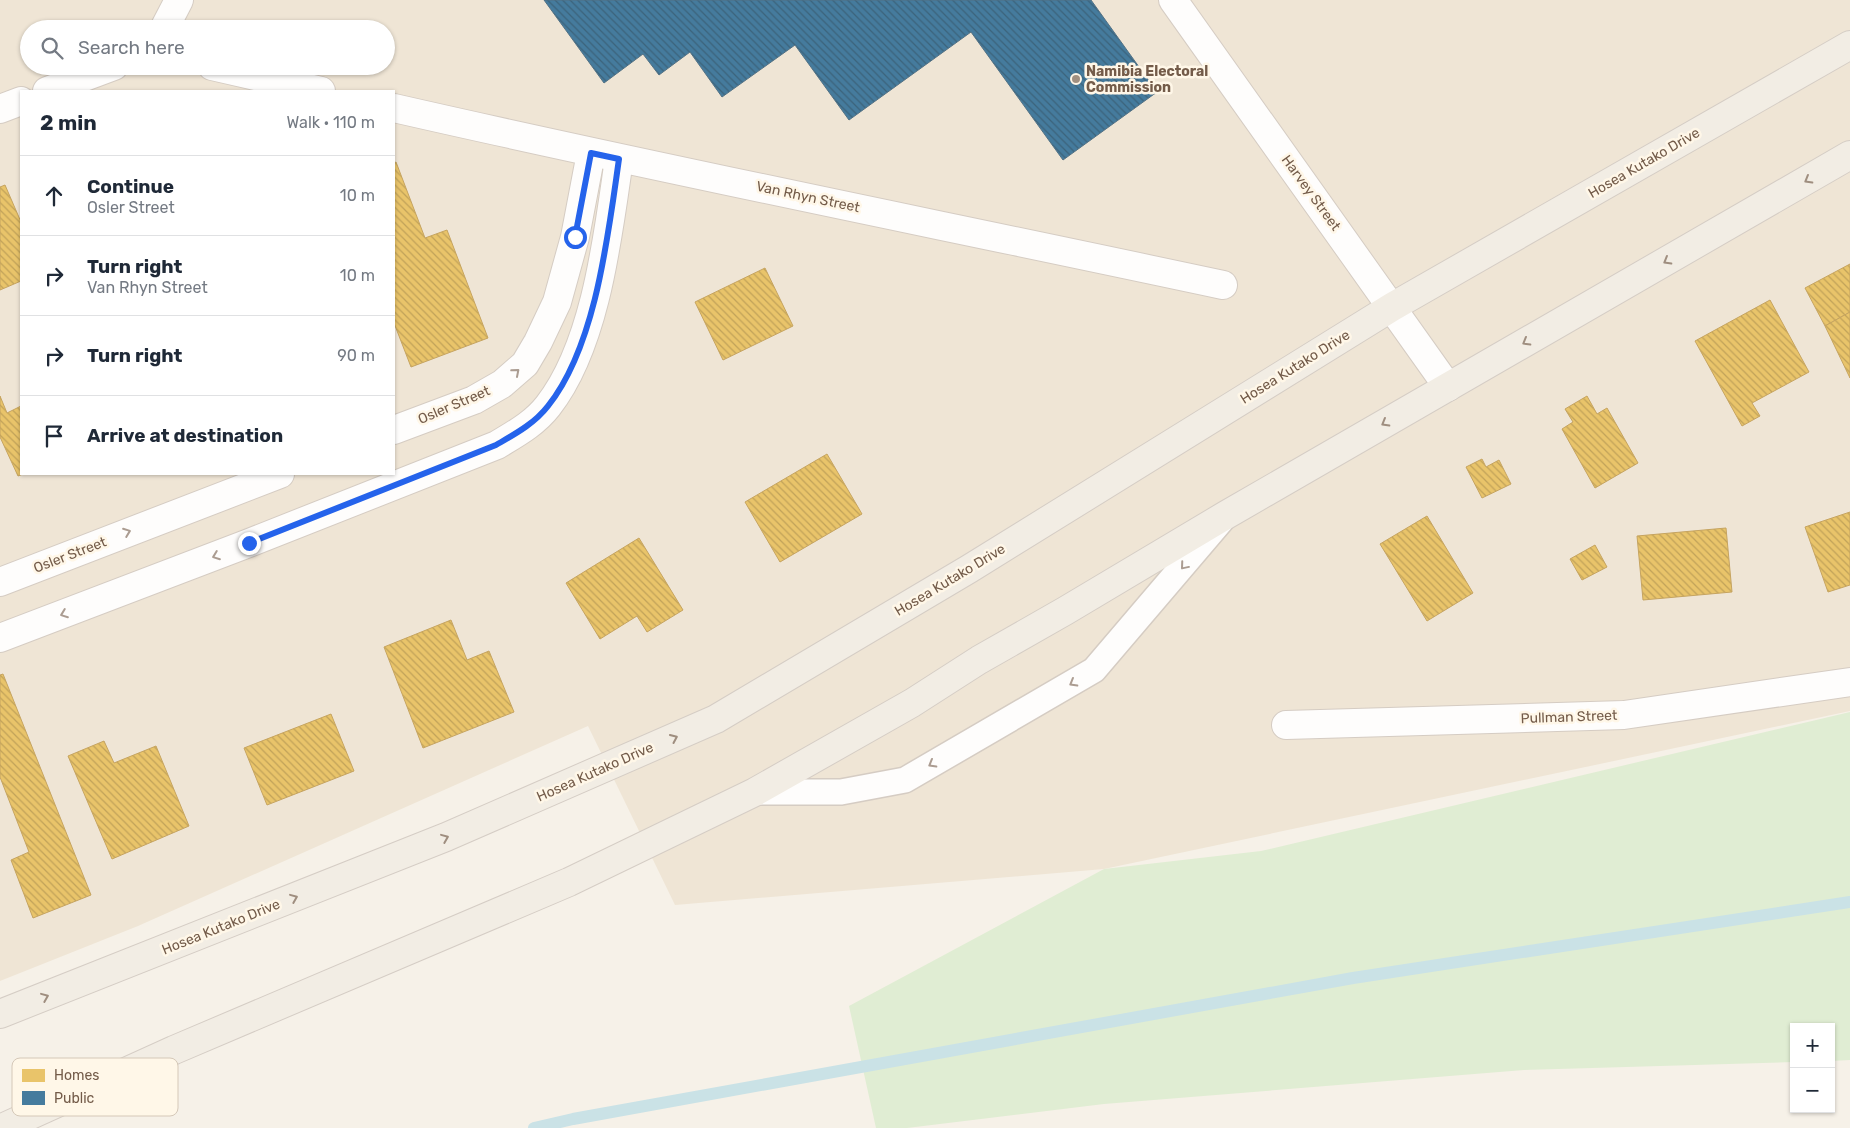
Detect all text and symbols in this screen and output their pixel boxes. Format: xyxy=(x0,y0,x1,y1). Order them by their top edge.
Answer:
search box xyxy=(20,20,395,75)
icon: search xyxy=(38,34,66,62)
text: Search here xyxy=(78,36,185,59)
place label: Namibia Electoral Commission xyxy=(1086,63,1208,96)
marker: Namibia Electoral Commission xyxy=(1070,73,1082,85)
text: 2 min xyxy=(40,110,97,135)
text: Walk · 110 m xyxy=(287,113,375,132)
street label: Hosea Kutako Drive xyxy=(1585,124,1703,202)
street label: Harvey Street xyxy=(1278,152,1344,235)
one-way arrow xyxy=(1804,173,1813,183)
text: Continue xyxy=(87,175,174,198)
street label: Van Rhyn Street xyxy=(755,178,862,216)
icon: ahead xyxy=(40,182,68,210)
text: 10 m xyxy=(340,186,375,205)
text: Osler Street xyxy=(87,198,175,217)
route start xyxy=(564,226,587,249)
one-way arrow xyxy=(1663,254,1672,264)
text: Turn right xyxy=(87,255,182,278)
icon: right xyxy=(40,262,68,290)
text: 10 m xyxy=(340,266,375,285)
text: Van Rhyn Street xyxy=(87,278,208,297)
street label: Hosea Kutako Drive xyxy=(1237,326,1353,408)
one-way arrow xyxy=(1523,336,1532,346)
icon: right xyxy=(40,342,68,370)
text: Turn right xyxy=(87,344,182,367)
text: 90 m xyxy=(337,346,375,365)
one-way arrow xyxy=(510,369,519,378)
street label: Osler Street xyxy=(415,382,493,428)
one-way arrow xyxy=(1382,417,1391,427)
icon: arrive xyxy=(40,422,68,450)
text: Arrive at destination xyxy=(87,424,283,447)
one-way arrow xyxy=(122,528,131,538)
route end xyxy=(238,532,261,555)
street label: Osler Street xyxy=(31,533,109,577)
street label: Hosea Kutako Drive xyxy=(892,540,1008,620)
one-way arrow xyxy=(213,550,221,560)
one-way arrow xyxy=(1180,560,1189,569)
one-way arrow xyxy=(61,608,69,618)
one-way arrow xyxy=(1069,677,1078,687)
street label: Pullman Street xyxy=(1520,707,1618,727)
one-way arrow xyxy=(669,733,678,744)
street label: Hosea Kutako Drive xyxy=(534,739,656,805)
one-way arrow xyxy=(929,758,938,768)
one-way arrow xyxy=(440,833,449,844)
one-way arrow xyxy=(289,894,298,904)
street label: Hosea Kutako Drive xyxy=(159,895,283,958)
one-way arrow xyxy=(40,992,49,1003)
map controls xyxy=(1790,1023,1835,1113)
button: + xyxy=(1790,1023,1835,1068)
legend xyxy=(12,1058,178,1116)
text: Homes xyxy=(54,1067,99,1084)
button: − xyxy=(1790,1068,1835,1113)
text: Public xyxy=(54,1090,95,1107)

